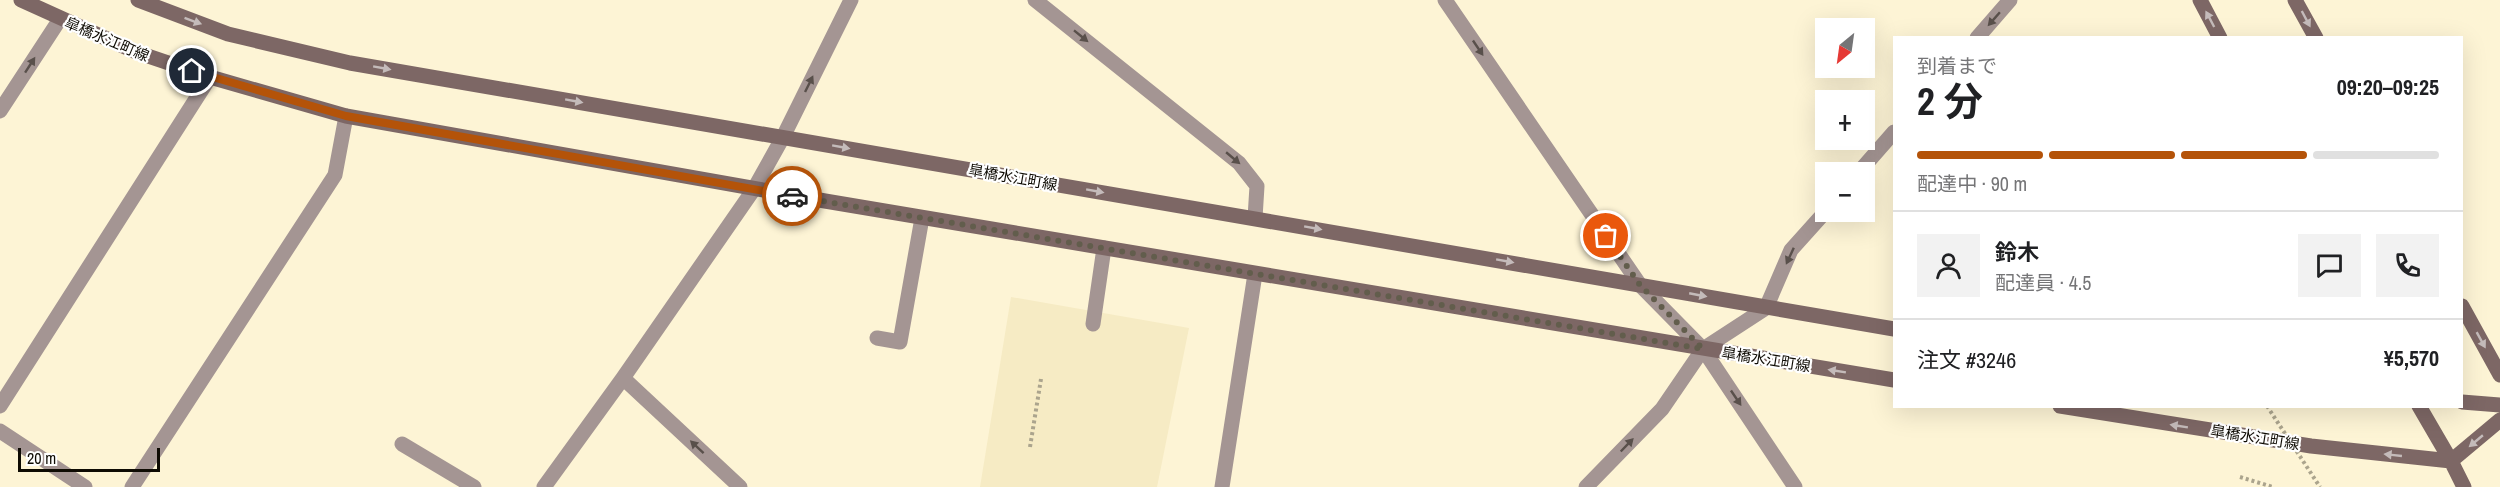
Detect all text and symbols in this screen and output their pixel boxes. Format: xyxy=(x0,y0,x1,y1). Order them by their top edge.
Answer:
one-way arrow xyxy=(2205,10,2215,27)
one-way arrow xyxy=(1987,11,2000,27)
one-way arrow xyxy=(2301,11,2311,28)
street label: 皐橋水江町線 xyxy=(61,12,153,66)
one-way arrow xyxy=(184,16,202,26)
north arrow xyxy=(1815,18,1875,78)
map controls xyxy=(1815,18,1875,222)
one-way arrow xyxy=(1073,30,1088,42)
one-way arrow xyxy=(1472,40,1484,56)
pin xyxy=(166,45,217,96)
text: 到着まで xyxy=(1917,52,1997,79)
icon: home xyxy=(175,54,208,87)
one-way arrow xyxy=(24,57,35,73)
one-way arrow xyxy=(372,64,391,73)
text: 09:20–09:25 xyxy=(2337,72,2439,102)
text: 2 分 xyxy=(1917,75,1983,127)
one-way arrow xyxy=(805,76,814,93)
button: + xyxy=(1815,90,1875,150)
one-way arrow xyxy=(564,97,583,106)
one-way arrow xyxy=(831,143,850,152)
one-way arrow xyxy=(1225,152,1241,165)
street label: 皐橋水江町線 xyxy=(967,159,1059,195)
button: − xyxy=(1815,162,1875,222)
courier xyxy=(762,166,822,226)
text: 配達中 · 90 m xyxy=(1917,170,2027,197)
icon: car xyxy=(776,180,809,213)
one-way arrow xyxy=(1086,186,1105,195)
pin xyxy=(1580,210,1631,261)
icon: bag xyxy=(1589,219,1622,252)
one-way arrow xyxy=(1304,224,1323,233)
button: person xyxy=(1917,234,1980,297)
button: chat xyxy=(2298,234,2361,297)
button: phone xyxy=(2376,234,2439,297)
text: 鈴木 xyxy=(1995,237,2039,267)
one-way arrow xyxy=(1785,247,1795,265)
one-way arrow xyxy=(1496,257,1515,266)
text: 配達員 · 4.5 xyxy=(1995,269,2091,296)
one-way arrow xyxy=(1688,291,1707,300)
one-way arrow xyxy=(2476,332,2486,349)
street label: 皐橋水江町線 xyxy=(1720,342,1812,376)
text: ¥5,570 xyxy=(2384,343,2439,373)
text: 注文 #3246 xyxy=(1917,345,2016,375)
one-way arrow xyxy=(1827,366,1846,375)
one-way arrow xyxy=(1730,389,1742,405)
street label: 皐橋水江町線 xyxy=(2209,420,2301,454)
one-way arrow xyxy=(2170,421,2189,430)
one-way arrow xyxy=(2468,434,2484,447)
one-way arrow xyxy=(1620,437,1634,452)
one-way arrow xyxy=(689,440,704,454)
scale bar xyxy=(18,445,160,472)
text: 20 m xyxy=(27,447,56,469)
one-way arrow xyxy=(2384,450,2403,460)

